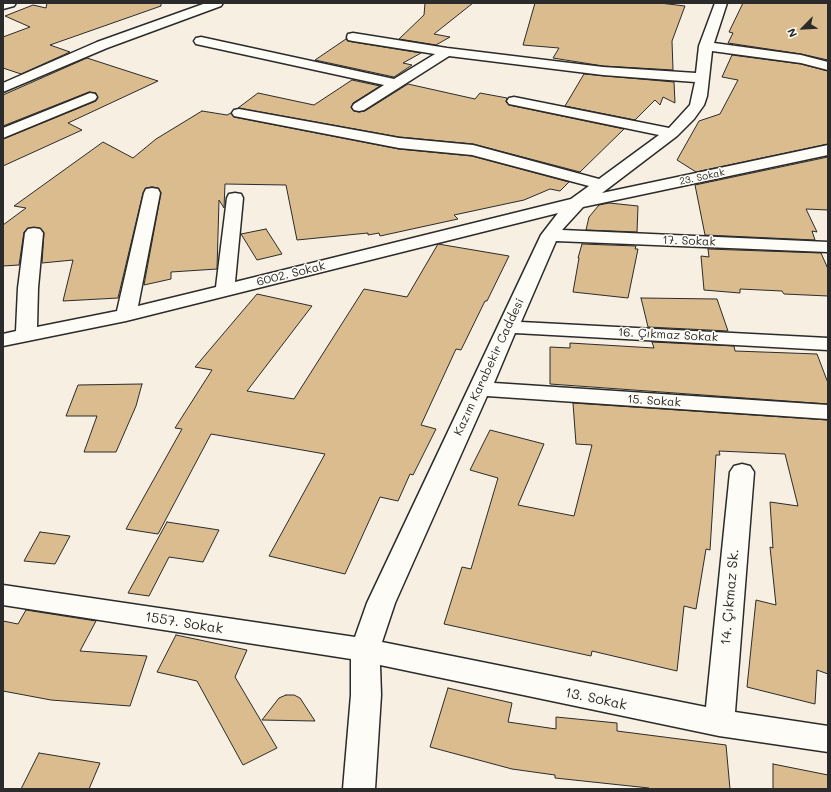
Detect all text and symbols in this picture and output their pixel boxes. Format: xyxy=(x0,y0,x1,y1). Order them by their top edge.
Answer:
north arrow xyxy=(783,8,823,48)
text: N xyxy=(783,26,800,40)
street label: 23. Sokak xyxy=(678,166,726,188)
street label: 17. Sokak xyxy=(662,233,716,249)
street label: 6002. Sokak xyxy=(255,259,327,289)
street label: Kazım Karabekir Caddesi xyxy=(451,296,527,438)
street label: 16. Çıkmaz Sokak xyxy=(618,325,718,345)
street label: 15. Sokak xyxy=(627,392,681,410)
street label: 14. Çıkmaz Sk. xyxy=(717,548,743,646)
street label: 1557. Sokak xyxy=(144,609,224,637)
street label: 13. Sokak xyxy=(564,684,628,714)

